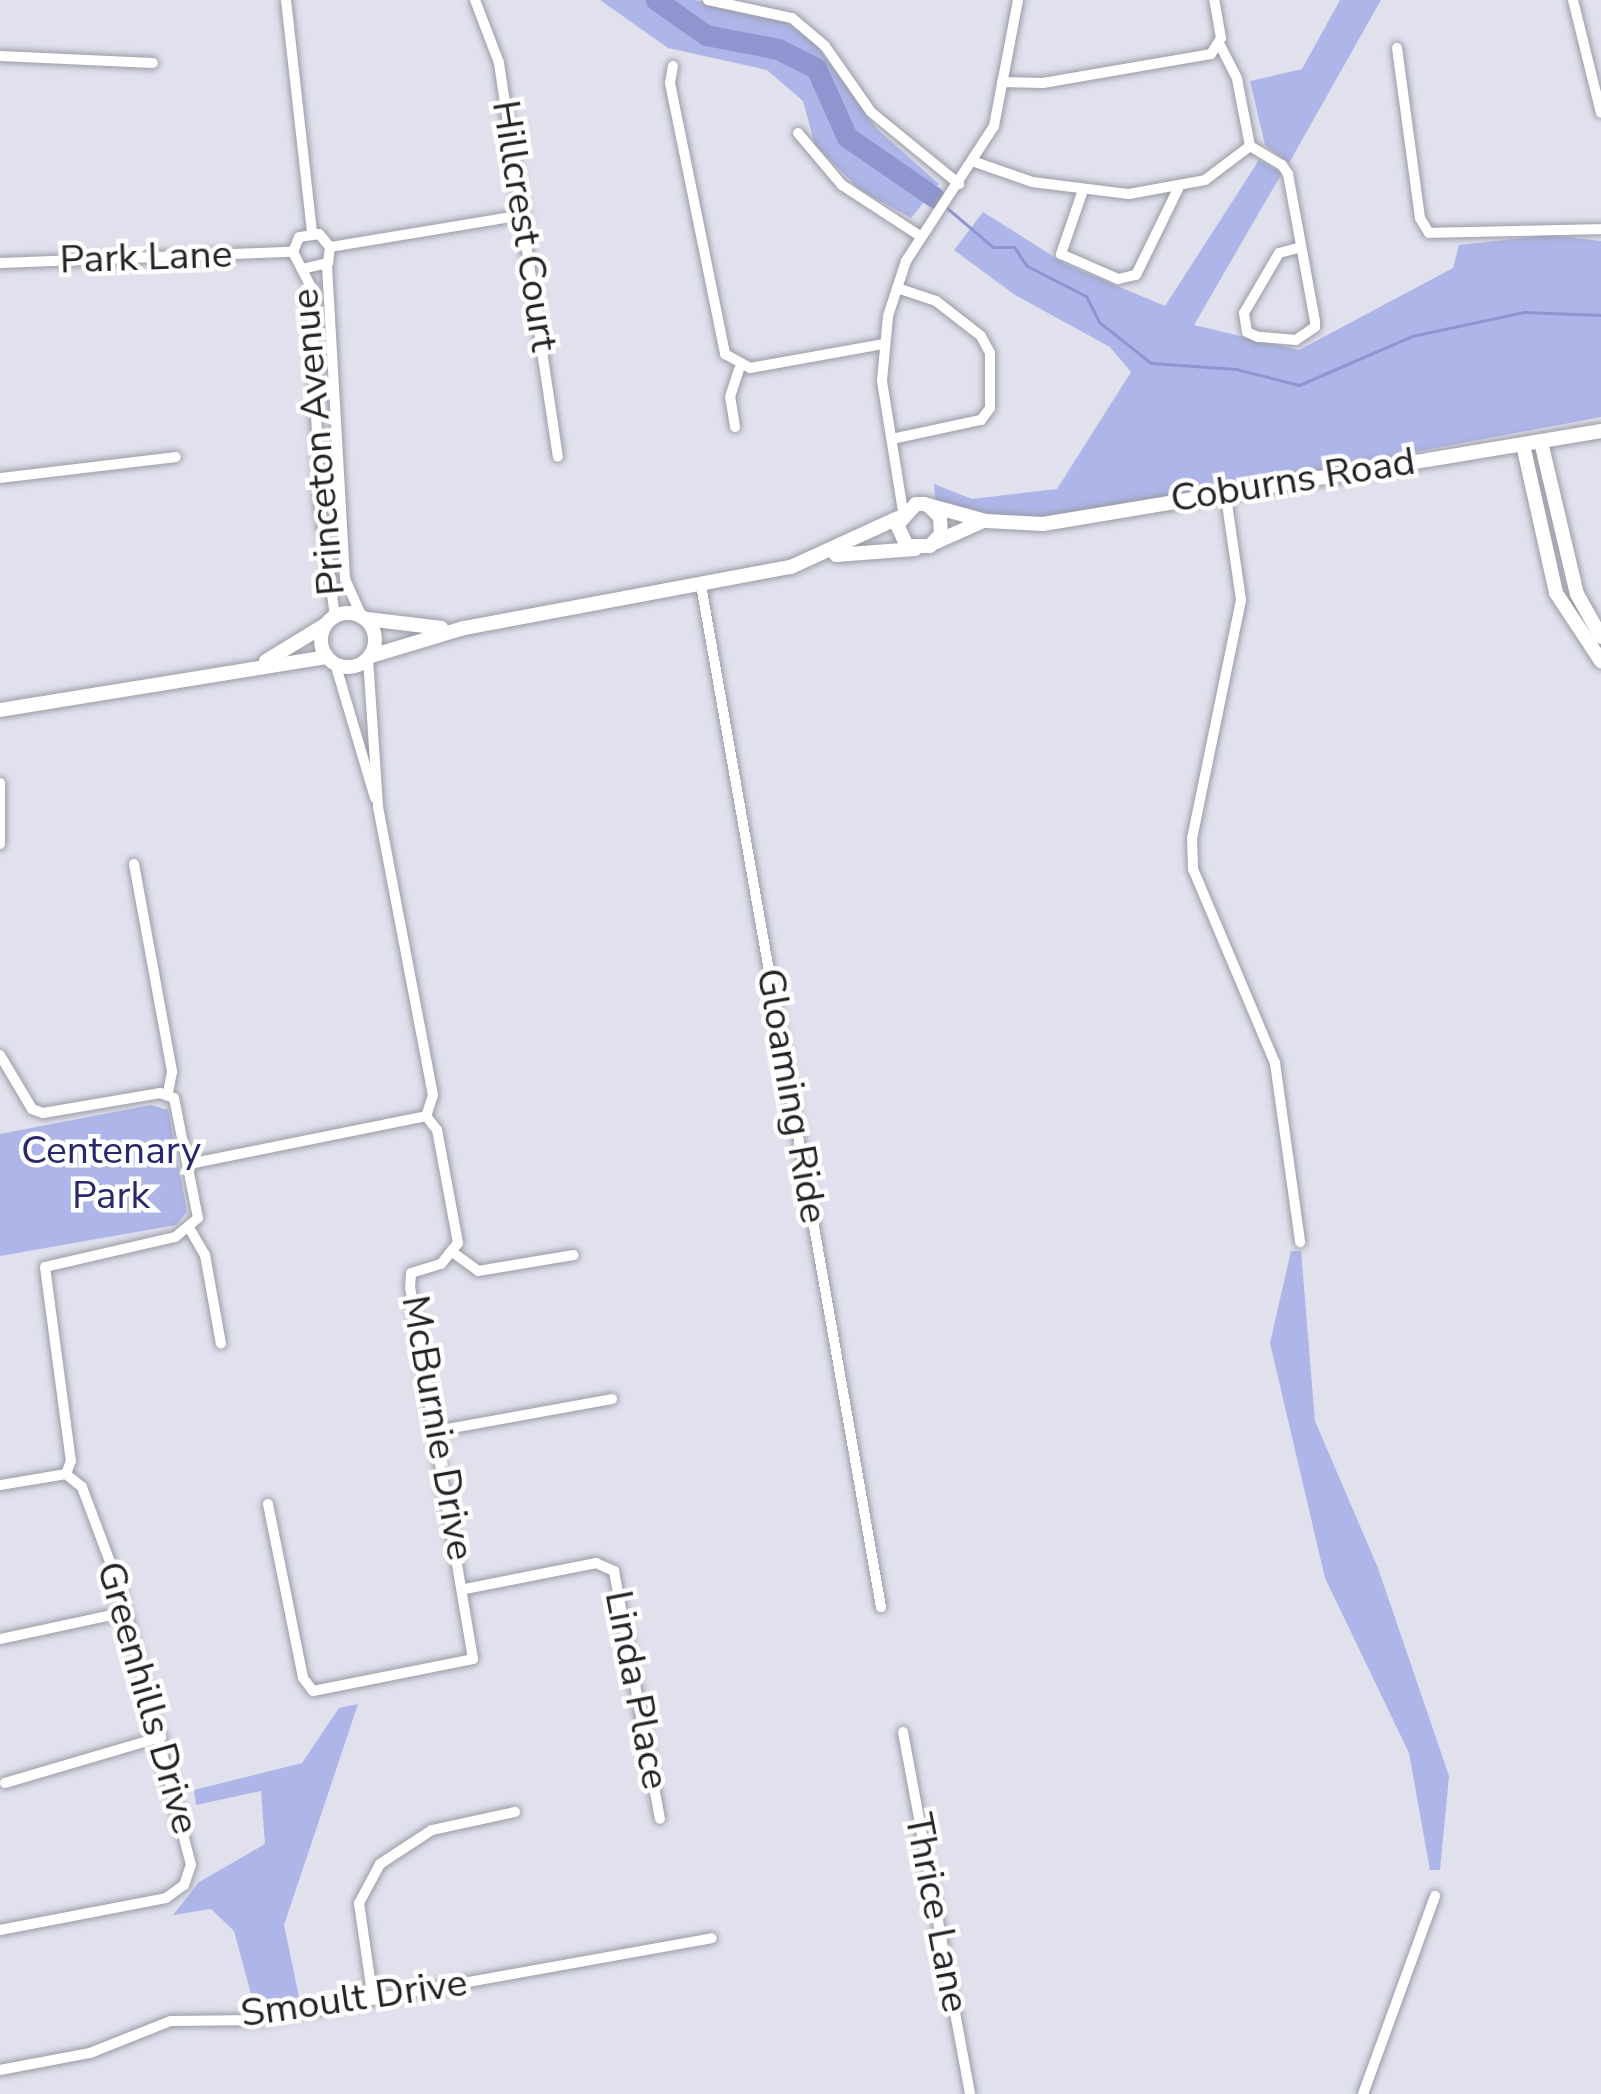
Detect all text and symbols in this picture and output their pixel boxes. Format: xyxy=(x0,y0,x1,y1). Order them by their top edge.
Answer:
street label: Hillcrest Court xyxy=(481,97,567,355)
street label: Park Lane xyxy=(59,232,233,284)
street label: Princeton Avenue xyxy=(282,287,356,597)
street label: Coburns Road xyxy=(1167,439,1419,523)
street label: Gloaming Ride xyxy=(746,965,836,1227)
park label: Centenary Park xyxy=(21,1129,201,1220)
street label: McBurnie Drive xyxy=(391,1292,483,1564)
street label: Greenhills Drive xyxy=(86,1556,208,1840)
street label: Linda Place xyxy=(594,1587,678,1793)
street label: Thrice Lane xyxy=(894,1809,978,2017)
street label: Smoult Drive xyxy=(238,1960,470,2038)

